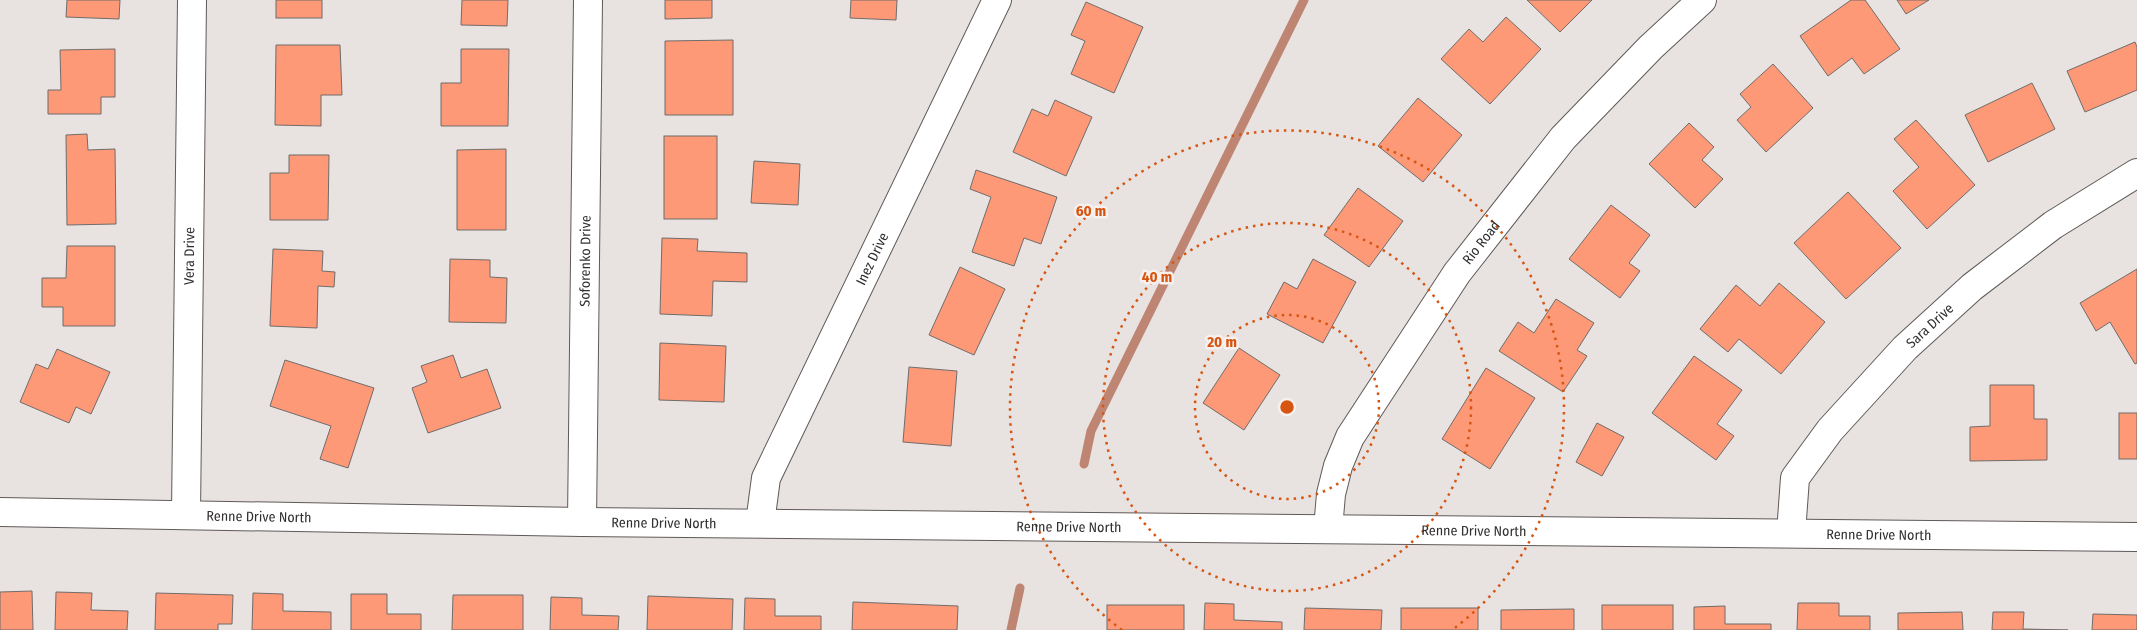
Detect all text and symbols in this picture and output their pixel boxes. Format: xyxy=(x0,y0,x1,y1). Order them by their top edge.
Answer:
text: 60 m xyxy=(1076,202,1106,220)
street label: Soforenko Drive xyxy=(576,215,595,307)
street label: Rio Road xyxy=(1459,218,1504,268)
street label: Vera Drive xyxy=(181,227,198,285)
street label: Inez Drive xyxy=(853,230,892,288)
text: 40 m xyxy=(1142,268,1172,286)
street label: Sara Drive xyxy=(1903,300,1957,352)
text: 20 m xyxy=(1206,333,1237,351)
centre of rings xyxy=(1278,398,1296,416)
street label: Renne Drive North xyxy=(206,508,312,526)
street label: Renne Drive North xyxy=(611,514,717,532)
street label: Renne Drive North xyxy=(1016,518,1121,536)
street label: Renne Drive North xyxy=(1421,522,1526,540)
street label: Renne Drive North xyxy=(1826,526,1931,544)

